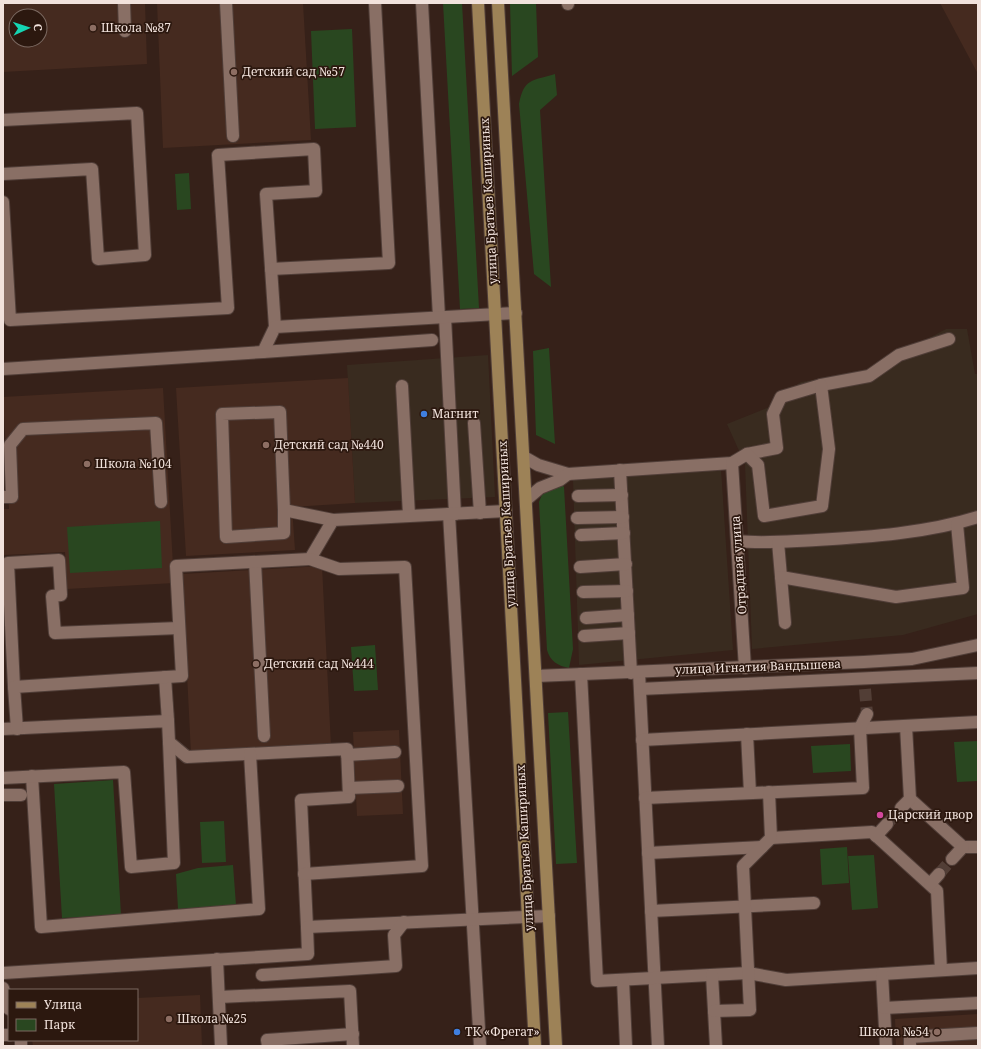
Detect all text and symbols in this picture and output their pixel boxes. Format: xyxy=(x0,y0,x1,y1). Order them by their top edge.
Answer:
north arrow xyxy=(8,8,48,48)
place label: Школа №87 xyxy=(101,19,171,36)
text: С xyxy=(31,23,46,31)
marker: Школа №87 xyxy=(88,23,98,33)
place label: Детский сад №57 xyxy=(242,63,345,80)
marker: Детский сад №57 xyxy=(229,67,239,77)
street label: улица Братьев Кашириных xyxy=(476,117,501,285)
place label: Магнит xyxy=(432,405,479,422)
marker: Магнит xyxy=(419,409,429,419)
place label: Детский сад №440 xyxy=(274,436,384,453)
marker: Детский сад №440 xyxy=(261,440,271,450)
street label: улица Братьев Кашириных xyxy=(494,440,519,608)
place label: Школа №104 xyxy=(95,455,172,472)
marker: Школа №104 xyxy=(82,459,92,469)
street label: Отрадная улица xyxy=(727,515,750,615)
place label: Детский сад №444 xyxy=(264,655,374,672)
street label: улица Игнатия Вандышева xyxy=(675,655,841,678)
marker: Детский сад №444 xyxy=(251,659,261,669)
street label: улица Братьев Кашириных xyxy=(512,764,537,932)
place label: Царский двор xyxy=(888,806,973,823)
marker: Царский двор xyxy=(875,810,885,820)
legend xyxy=(8,989,138,1041)
text: Улица xyxy=(44,996,82,1013)
place label: Школа №25 xyxy=(177,1010,247,1027)
marker: Школа №25 xyxy=(164,1014,174,1024)
text: Парк xyxy=(44,1016,76,1033)
place label: ТК «Фрегат» xyxy=(465,1023,540,1040)
place label: Школа №54 xyxy=(859,1023,929,1040)
marker: ТК «Фрегат» xyxy=(452,1027,462,1037)
marker: Школа №54 xyxy=(932,1027,942,1037)

